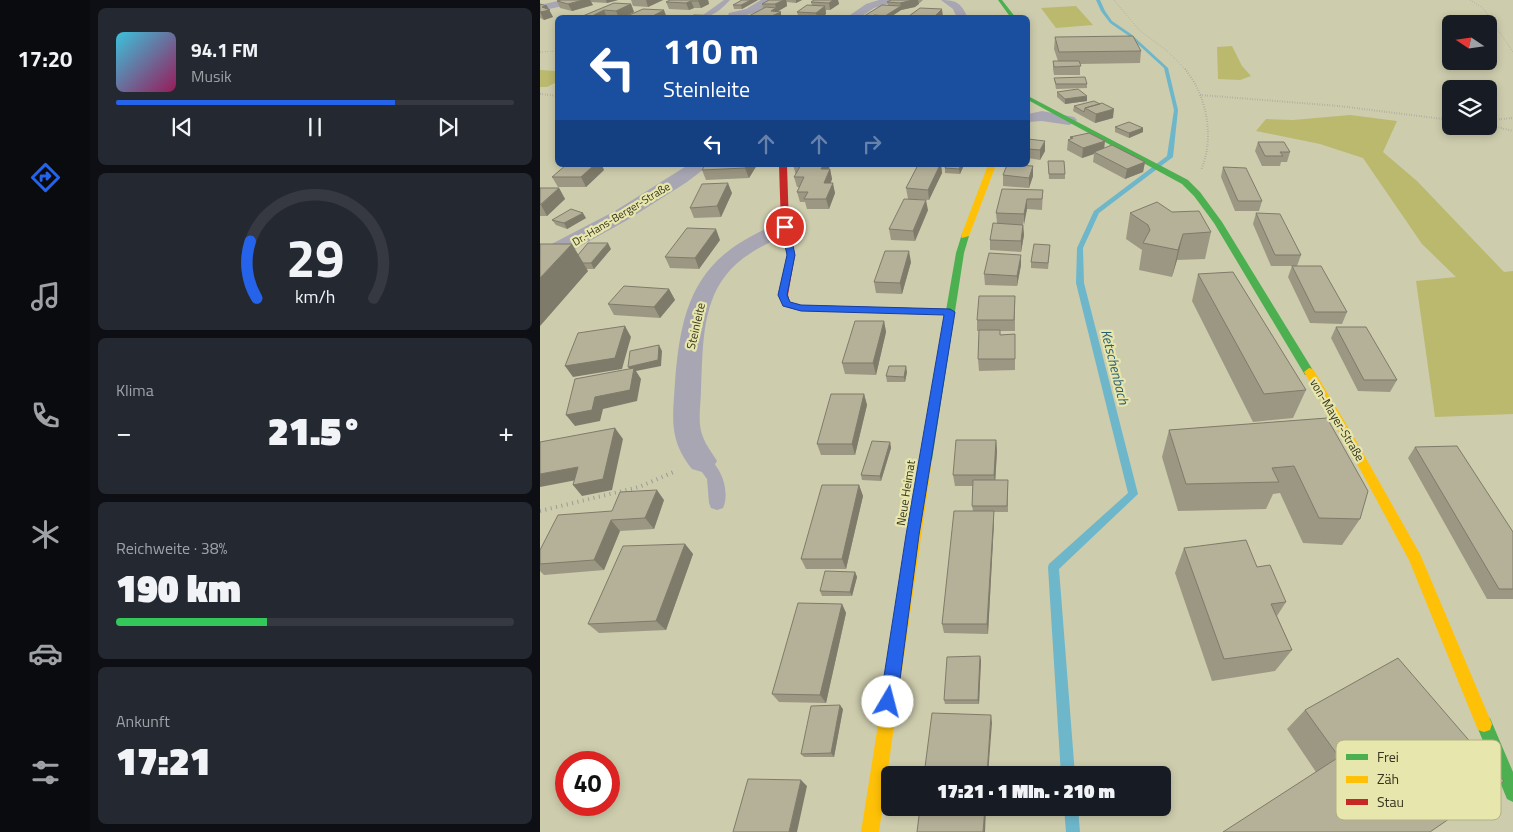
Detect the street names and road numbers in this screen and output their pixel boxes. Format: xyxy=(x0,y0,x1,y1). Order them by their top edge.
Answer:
street label: Dr.-Hans-Berger-Straße xyxy=(569,178,673,250)
street label: Steinleite xyxy=(681,301,710,351)
street label: von-Mayer-Straße xyxy=(1305,375,1370,465)
street label: Neue Heimat xyxy=(891,458,920,527)

